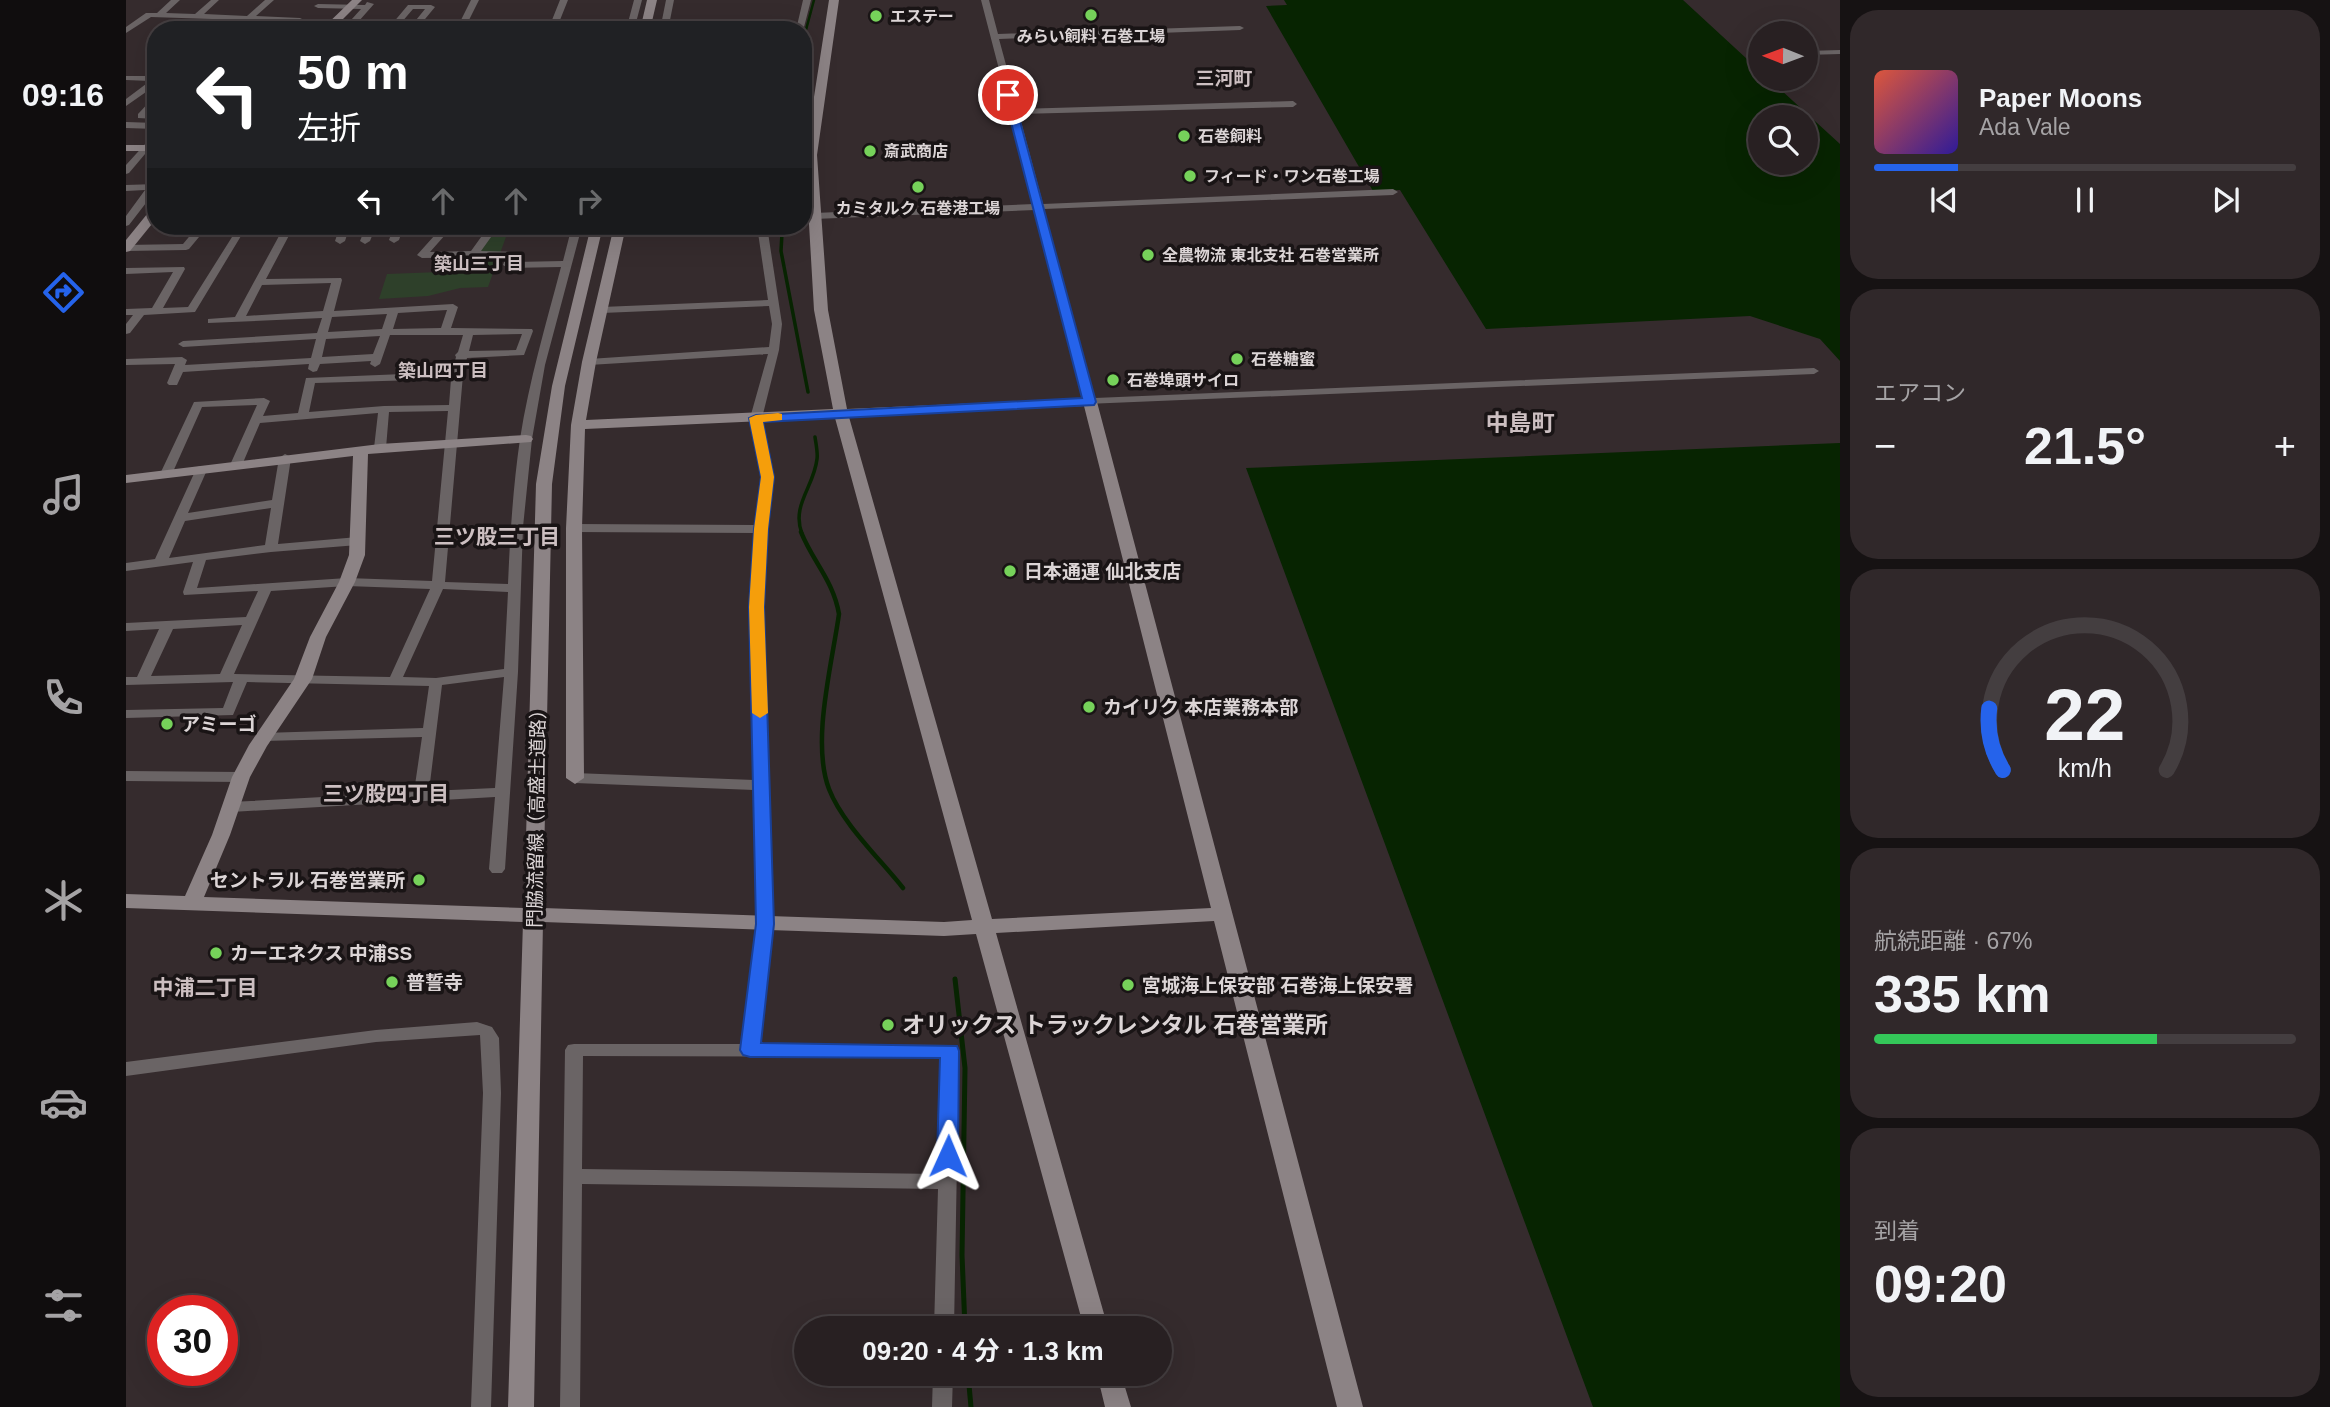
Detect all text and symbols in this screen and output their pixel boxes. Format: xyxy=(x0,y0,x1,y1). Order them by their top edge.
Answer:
marker: みらい飼料 石巻工場 xyxy=(1083,7,1099,23)
marker: エステー xyxy=(868,8,884,24)
place label: エステー xyxy=(890,8,954,25)
north arrow xyxy=(1748,21,1818,91)
map controls xyxy=(1748,21,1818,175)
place label: みらい飼料 石巻工場 xyxy=(1017,27,1165,45)
text: 50 m xyxy=(297,45,409,99)
icon: left xyxy=(182,49,273,140)
pin xyxy=(978,65,1038,125)
district label: 三河町 xyxy=(1195,68,1253,89)
icon: arrive xyxy=(989,76,1027,114)
text: 09:16 xyxy=(22,77,104,113)
text: Paper Moons xyxy=(1979,83,2142,113)
button: search xyxy=(1748,105,1818,175)
text: 左折 xyxy=(297,110,361,146)
text: Ada Vale xyxy=(1979,114,2071,140)
place label: 石巻飼料 xyxy=(1198,127,1262,145)
marker: 石巻飼料 xyxy=(1176,128,1192,144)
marker: 斎武商店 xyxy=(862,143,878,159)
place label: 斎武商店 xyxy=(884,143,948,160)
marker: フィード・ワン石巻工場 xyxy=(1182,168,1198,184)
place label: フィード・ワン石巻工場 xyxy=(1204,168,1380,185)
marker: カミタルク 石巻港工場 xyxy=(910,179,926,195)
icon: previous xyxy=(1925,181,1963,219)
icon: pause xyxy=(2066,181,2104,219)
icon: next xyxy=(2207,181,2245,219)
icon: left xyxy=(351,182,389,220)
icon: ahead xyxy=(424,182,462,220)
icon: ahead xyxy=(497,182,535,220)
icon: right xyxy=(570,182,608,220)
place label: カミタルク 石巻港工場 xyxy=(836,200,1000,217)
place label: 全農物流 東北支社 石巻営業所 xyxy=(1162,246,1379,264)
marker: 全農物流 東北支社 石巻営業所 xyxy=(1140,247,1156,263)
district label: 築山三丁目 xyxy=(434,254,524,274)
icon: directions xyxy=(39,268,88,317)
marker: 石巻糖蜜 xyxy=(1229,351,1245,367)
place label: 石巻糖蜜 xyxy=(1251,351,1315,368)
district label: 築山四丁目 xyxy=(398,361,488,381)
place label: 石巻埠頭サイロ xyxy=(1127,371,1239,389)
marker: 石巻埠頭サイロ xyxy=(1105,372,1121,388)
text: エアコン xyxy=(1874,380,1966,406)
district label: 中島町 xyxy=(1486,410,1555,436)
text: 21.5° xyxy=(2024,417,2146,475)
text: − xyxy=(1874,425,1896,467)
text: + xyxy=(2274,425,2296,467)
icon: music xyxy=(39,470,88,519)
district label: 三ツ股三丁目 xyxy=(434,525,560,548)
place label: 日本通運 仙北支店 xyxy=(1024,561,1181,582)
marker: 日本通運 仙北支店 xyxy=(1002,563,1018,579)
icon: phone xyxy=(39,673,88,722)
text: 22 xyxy=(2045,674,2125,755)
place label: カイリク 本店業務本部 xyxy=(1103,697,1298,718)
marker: カイリク 本店業務本部 xyxy=(1081,699,1097,715)
street label: 門脇流留線（高盛土道路） xyxy=(524,700,549,928)
place label: アミーゴ xyxy=(181,714,257,735)
marker: アミーゴ xyxy=(159,716,175,732)
text: km/h xyxy=(2058,753,2112,781)
district label: 三ツ股四丁目 xyxy=(323,782,449,805)
place label: セントラル 石巻営業所 xyxy=(210,870,405,891)
marker: セントラル 石巻営業所 xyxy=(411,872,427,888)
icon: climate xyxy=(39,876,88,925)
text: 航続距離 · 67% xyxy=(1874,928,2032,954)
place label: カーエネクス 中浦SS xyxy=(230,943,412,964)
marker: カーエネクス 中浦SS xyxy=(208,945,224,961)
text: 335 km xyxy=(1874,965,2050,1023)
place label: 普誓寺 xyxy=(406,972,463,993)
marker: 普誓寺 xyxy=(384,974,400,990)
place label: 宮城海上保安部 石巻海上保安署 xyxy=(1142,975,1413,996)
district label: 中浦二丁目 xyxy=(153,976,258,999)
marker: 宮城海上保安部 石巻海上保安署 xyxy=(1120,977,1136,993)
place label: オリックス トラックレンタル 石巻営業所 xyxy=(902,1012,1328,1038)
marker: オリックス トラックレンタル 石巻営業所 xyxy=(880,1017,896,1033)
icon: car xyxy=(39,1078,88,1127)
position arrow xyxy=(911,1119,985,1193)
text: 到着 xyxy=(1874,1218,1920,1244)
text: 09:20 xyxy=(1874,1255,2007,1313)
icon: filters xyxy=(39,1281,88,1330)
speed limit sign: 30 xyxy=(147,1295,238,1386)
text: 09:20 · 4 分 · 1.3 km xyxy=(862,1336,1104,1366)

